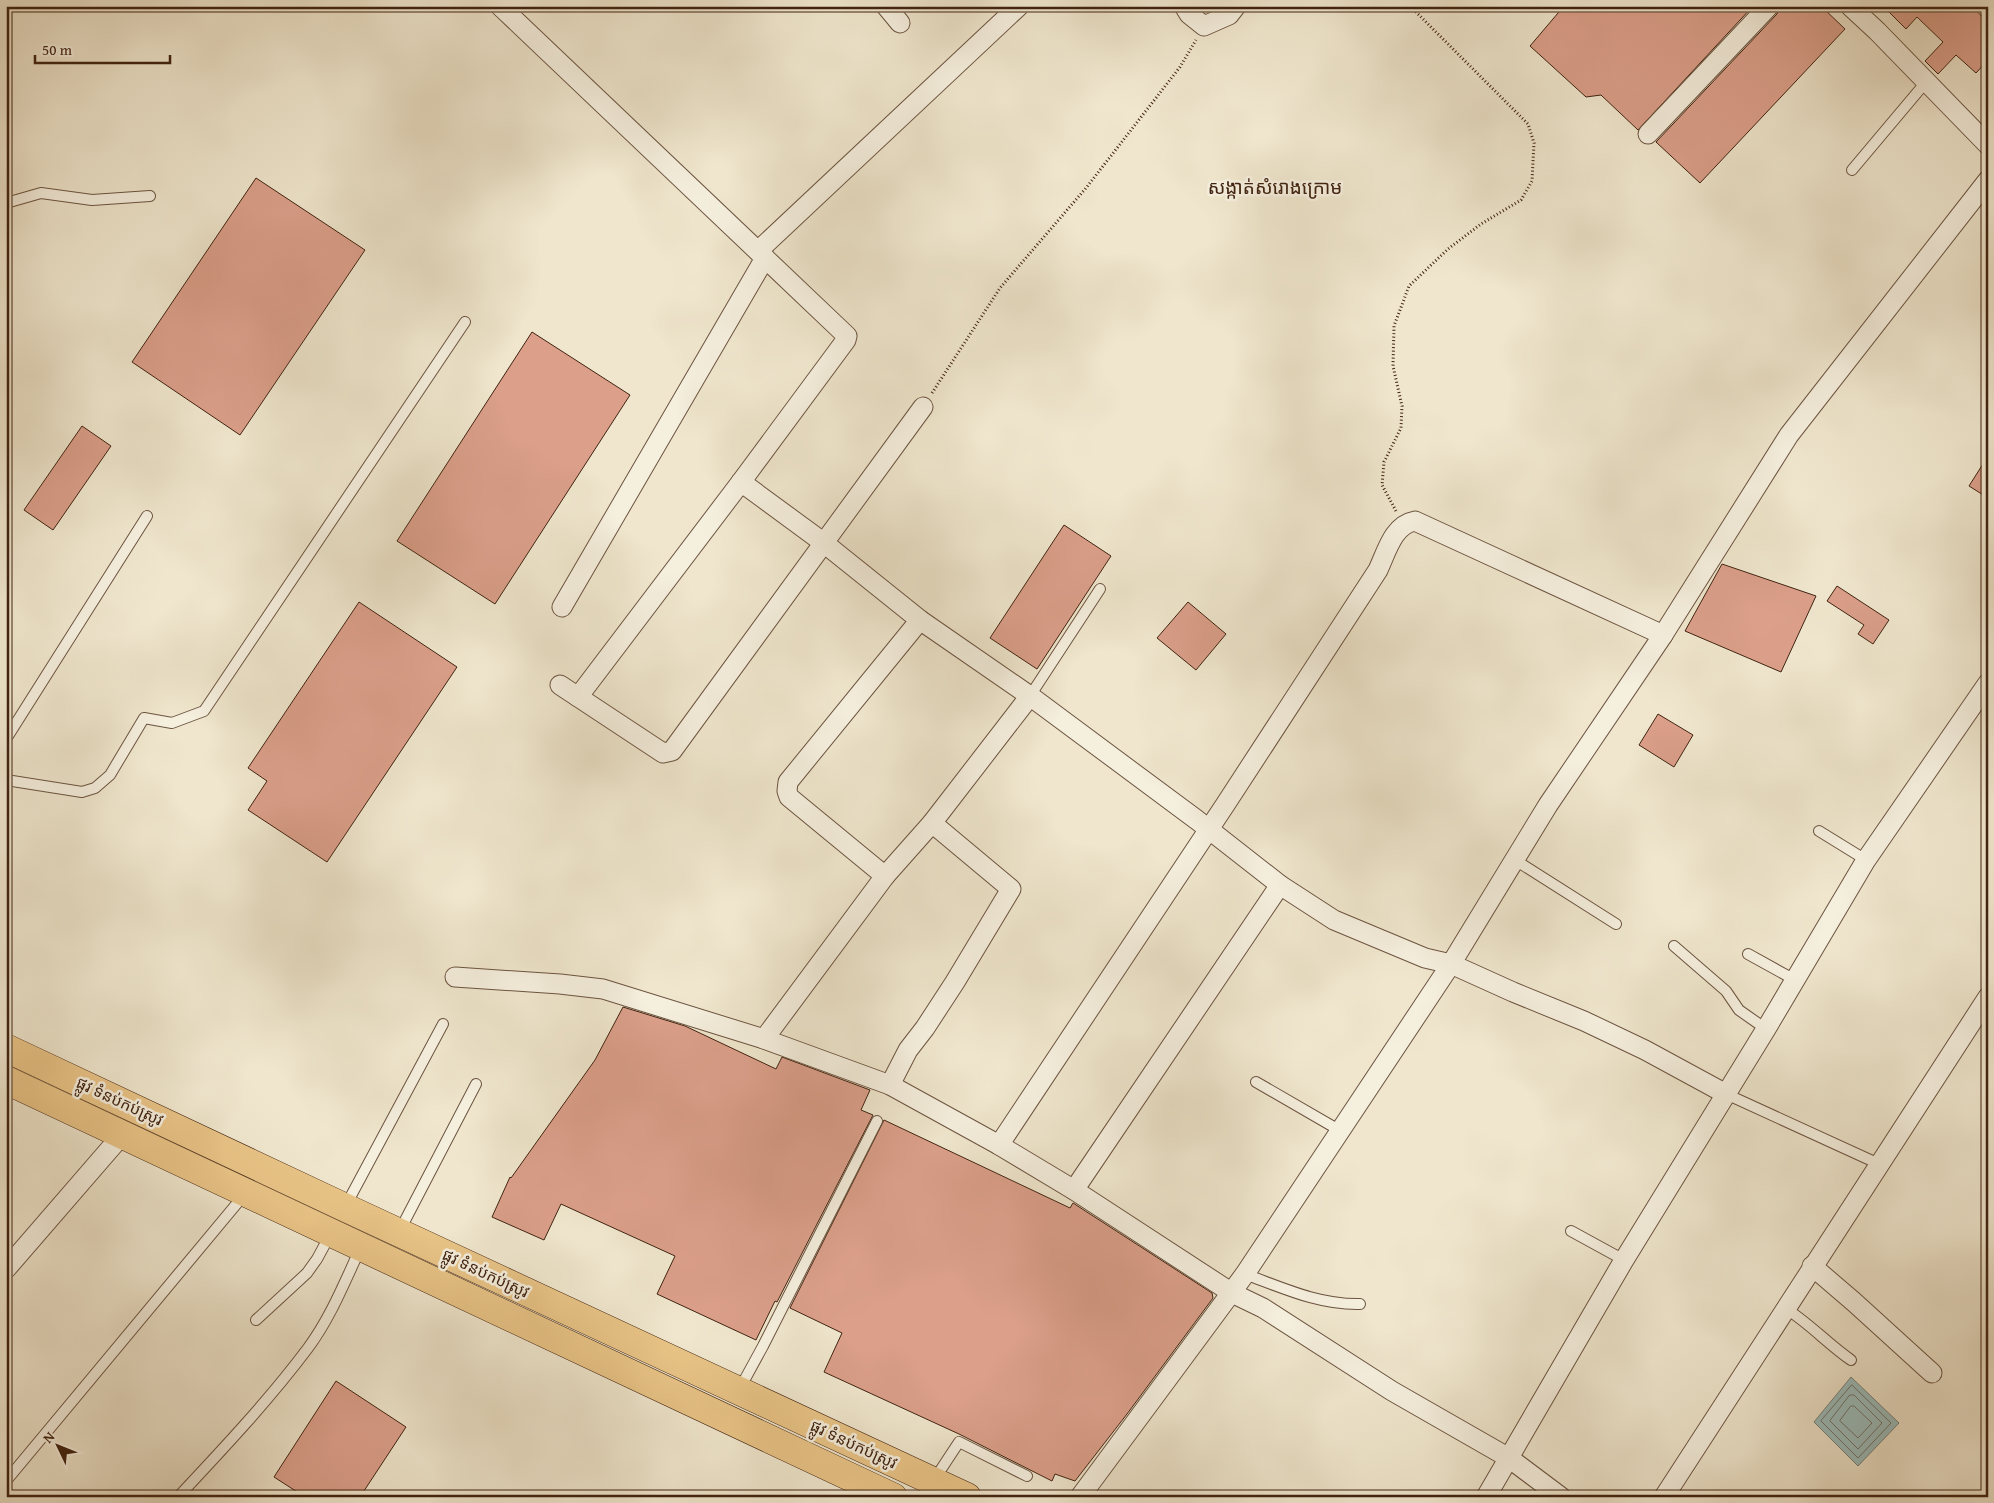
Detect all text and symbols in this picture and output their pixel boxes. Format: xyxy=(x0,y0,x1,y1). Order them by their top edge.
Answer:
scale bar xyxy=(35,32,170,64)
text: 50 m xyxy=(42,39,73,60)
district label: សង្កាត់សំរោងក្រោម xyxy=(1208,173,1342,201)
street label: ផ្លូវ ទំនប់កប់ស្រូវ xyxy=(71,1070,168,1134)
street label: ផ្លូវ ទំនប់កប់ស្រូវ xyxy=(437,1242,534,1306)
street label: ផ្លូវ ទំនប់កប់ស្រូវ xyxy=(805,1413,902,1477)
north arrow xyxy=(32,1420,82,1470)
text: N xyxy=(38,1426,59,1447)

